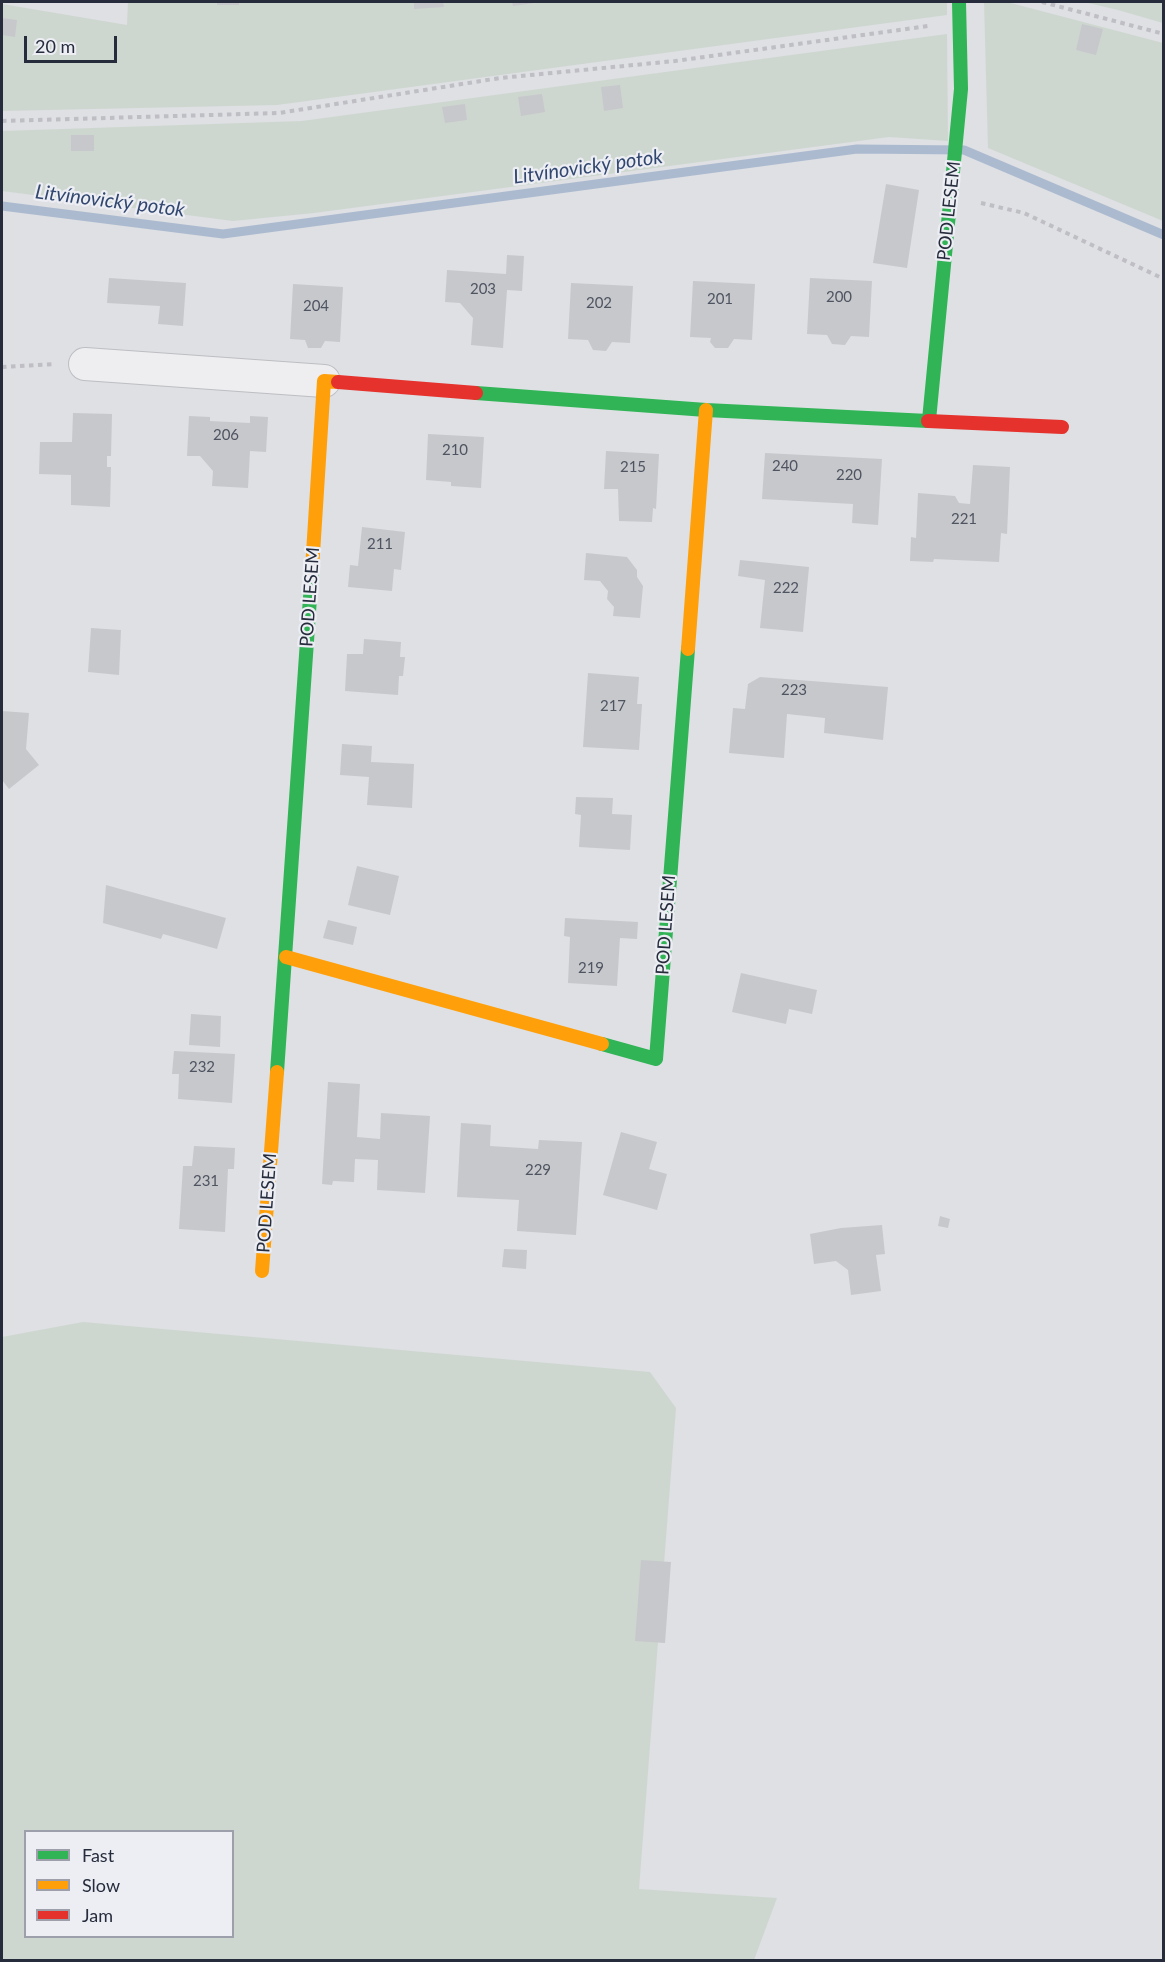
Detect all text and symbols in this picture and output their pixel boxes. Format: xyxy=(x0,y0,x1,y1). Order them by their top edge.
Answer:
scale bar xyxy=(27,24,120,62)
text: 20 m xyxy=(35,35,75,57)
water label: Litvínovický potok xyxy=(512,145,664,189)
street label: POD LESEM xyxy=(933,160,965,262)
water label: Litvínovický potok xyxy=(34,180,186,222)
house number: 203 xyxy=(470,280,496,298)
house number: 200 xyxy=(826,288,852,306)
house number: 201 xyxy=(707,290,733,308)
house number: 202 xyxy=(586,294,612,312)
house number: 204 xyxy=(303,297,329,315)
house number: 206 xyxy=(213,426,239,444)
house number: 210 xyxy=(442,441,468,459)
house number: 240 xyxy=(772,457,798,475)
house number: 215 xyxy=(620,458,646,476)
house number: 220 xyxy=(836,466,862,484)
house number: 221 xyxy=(951,510,977,528)
house number: 211 xyxy=(367,535,393,553)
street label: POD LESEM xyxy=(296,546,324,648)
house number: 222 xyxy=(773,579,799,597)
house number: 223 xyxy=(781,681,807,699)
house number: 217 xyxy=(600,697,626,715)
street label: POD LESEM xyxy=(652,874,680,976)
house number: 219 xyxy=(578,959,604,977)
house number: 232 xyxy=(189,1058,215,1076)
street label: POD LESEM xyxy=(253,1152,281,1254)
house number: 229 xyxy=(525,1161,551,1179)
house number: 231 xyxy=(193,1172,219,1190)
legend xyxy=(24,1830,234,1938)
text: Fast xyxy=(82,1844,114,1866)
text: Slow xyxy=(82,1874,120,1896)
text: Jam xyxy=(82,1904,113,1926)

